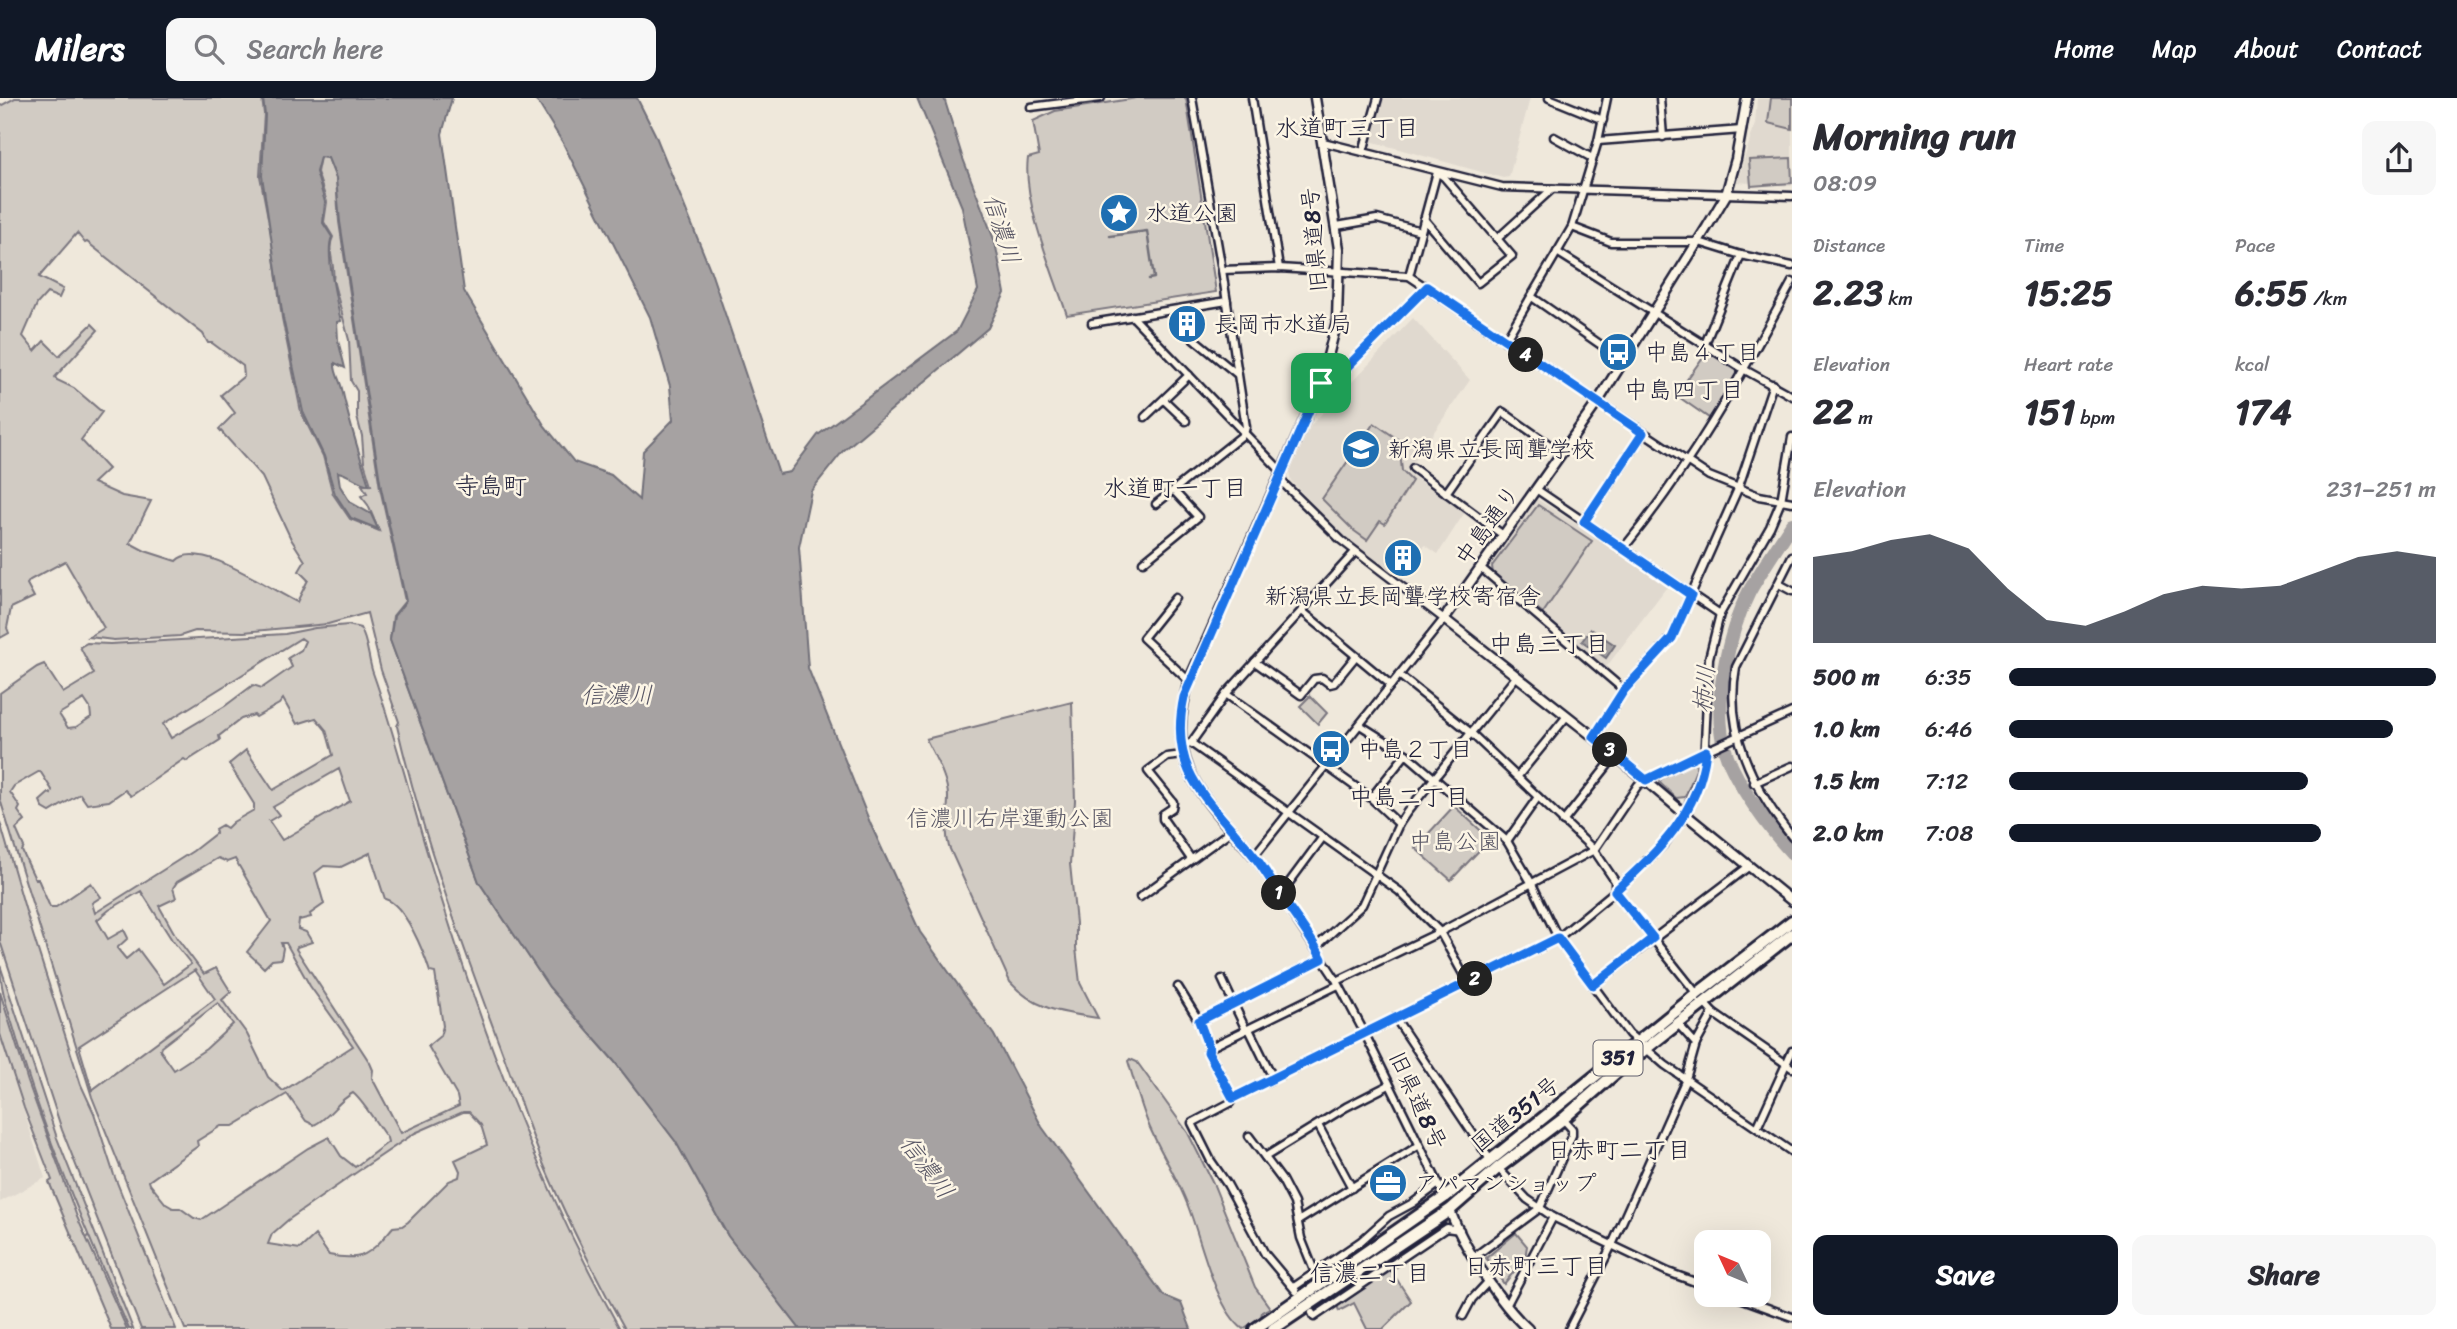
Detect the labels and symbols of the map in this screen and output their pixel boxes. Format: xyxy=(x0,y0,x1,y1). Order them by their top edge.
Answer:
district label: 水道町三丁目 xyxy=(1275,107,1419,149)
street label: 旧県道8号 xyxy=(1289,185,1340,294)
water label: 信濃川 xyxy=(971,188,1033,270)
place icon: 水道公園 xyxy=(1098,192,1140,234)
place label: 水道公園 xyxy=(1146,193,1238,234)
building icon: 長岡市水道局 xyxy=(1166,303,1208,345)
place label: 長岡市水道局 xyxy=(1214,304,1352,345)
bus stop icon: 中島４丁目 xyxy=(1597,331,1639,373)
place label: 中島４丁目 xyxy=(1645,332,1760,373)
pin: 4 xyxy=(1508,338,1544,372)
pin xyxy=(1291,353,1351,413)
district label: 中島四丁目 xyxy=(1624,369,1744,411)
school or university icon: 新潟県立長岡聾学校 xyxy=(1340,428,1382,470)
place label: 新潟県立長岡聾学校 xyxy=(1388,429,1595,470)
district label: 寺島町 xyxy=(455,465,527,507)
district label: 水道町一丁目 xyxy=(1103,467,1247,509)
street label: 中島通り xyxy=(1444,476,1531,575)
building icon: 新潟県立長岡聾学校寄宿舎 xyxy=(1382,537,1424,579)
place label: 新潟県立長岡聾学校寄宿舎 xyxy=(1265,576,1541,617)
district label: 中島三丁目 xyxy=(1489,623,1609,665)
water label: 柿川 xyxy=(1681,663,1727,715)
water label: 信濃川 xyxy=(581,674,653,716)
bus stop icon: 中島２丁目 xyxy=(1310,728,1352,770)
place label: 中島２丁目 xyxy=(1358,729,1473,770)
pin: 3 xyxy=(1592,732,1628,768)
district label: 中島二丁目 xyxy=(1349,776,1469,818)
park label: 信濃川右岸運動公園 xyxy=(907,798,1114,839)
park label: 中島公園 xyxy=(1409,821,1501,862)
pin: 1 xyxy=(1262,876,1296,910)
pin: 2 xyxy=(1458,962,1492,996)
road number: 351 xyxy=(1594,1040,1642,1076)
street label: 旧県道8号 xyxy=(1377,1044,1458,1157)
street label: 国道351号 xyxy=(1461,1065,1569,1164)
water label: 信濃川 xyxy=(889,1126,965,1208)
district label: 日赤町二丁目 xyxy=(1547,1129,1691,1171)
office icon: アパマンショップ xyxy=(1367,1162,1409,1204)
place label: アパマンショップ xyxy=(1415,1163,1597,1204)
north arrow xyxy=(1694,1230,1771,1307)
district label: 日赤町三丁目 xyxy=(1464,1245,1608,1287)
district label: 信濃二丁目 xyxy=(1310,1252,1430,1294)

